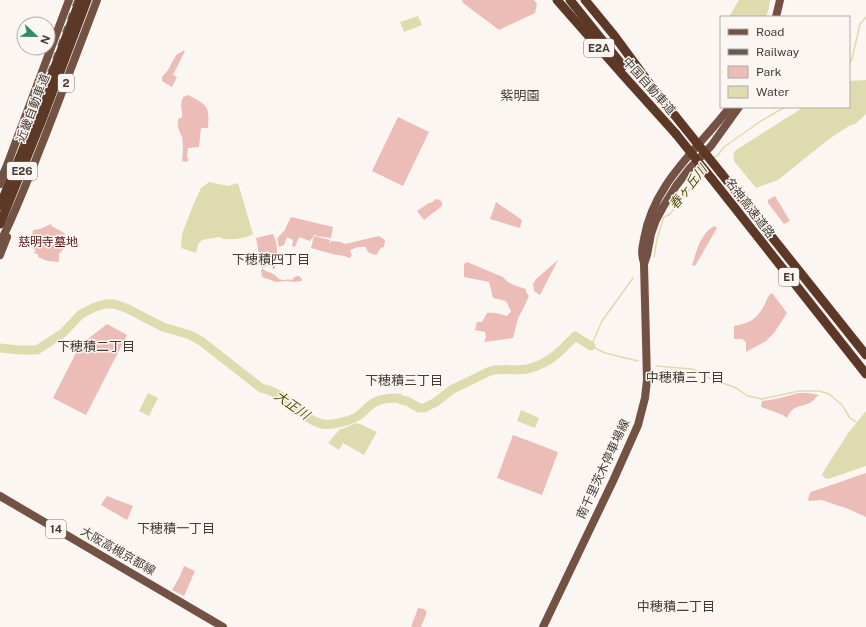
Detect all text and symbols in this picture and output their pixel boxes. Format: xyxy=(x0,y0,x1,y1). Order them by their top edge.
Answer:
north arrow xyxy=(16,16,56,56)
legend xyxy=(720,16,850,108)
text: Road xyxy=(756,25,784,39)
text: N xyxy=(38,34,52,46)
road number: E2A xyxy=(584,39,614,57)
text: Railway xyxy=(756,45,800,59)
street label: 中国自動車道 xyxy=(620,55,678,117)
text: Park xyxy=(756,65,782,79)
street label: 近畿自動車道 xyxy=(14,72,52,144)
road number: 2 xyxy=(58,74,74,92)
text: Water xyxy=(756,85,790,99)
district label: 紫明園 xyxy=(500,88,540,103)
water label: 春ヶ丘川 xyxy=(666,160,711,212)
road number: E26 xyxy=(7,162,37,180)
street label: 名神高速道路 xyxy=(722,175,778,241)
park label: 慈明寺墓地 xyxy=(18,235,78,249)
district label: 下穂積四丁目 xyxy=(232,252,310,267)
road number: E1 xyxy=(779,268,799,286)
district label: 下穂積二丁目 xyxy=(57,339,135,354)
district label: 中穂積三丁目 xyxy=(646,370,724,385)
district label: 下穂積三丁目 xyxy=(365,373,443,388)
water label: 大正川 xyxy=(272,388,314,423)
street label: 南千里茨木停車場線 xyxy=(574,417,632,521)
road number: 14 xyxy=(46,520,66,538)
district label: 下穂積一丁目 xyxy=(137,521,215,536)
street label: 大阪高槻京都線 xyxy=(78,524,158,578)
district label: 中穂積二丁目 xyxy=(637,599,715,614)

